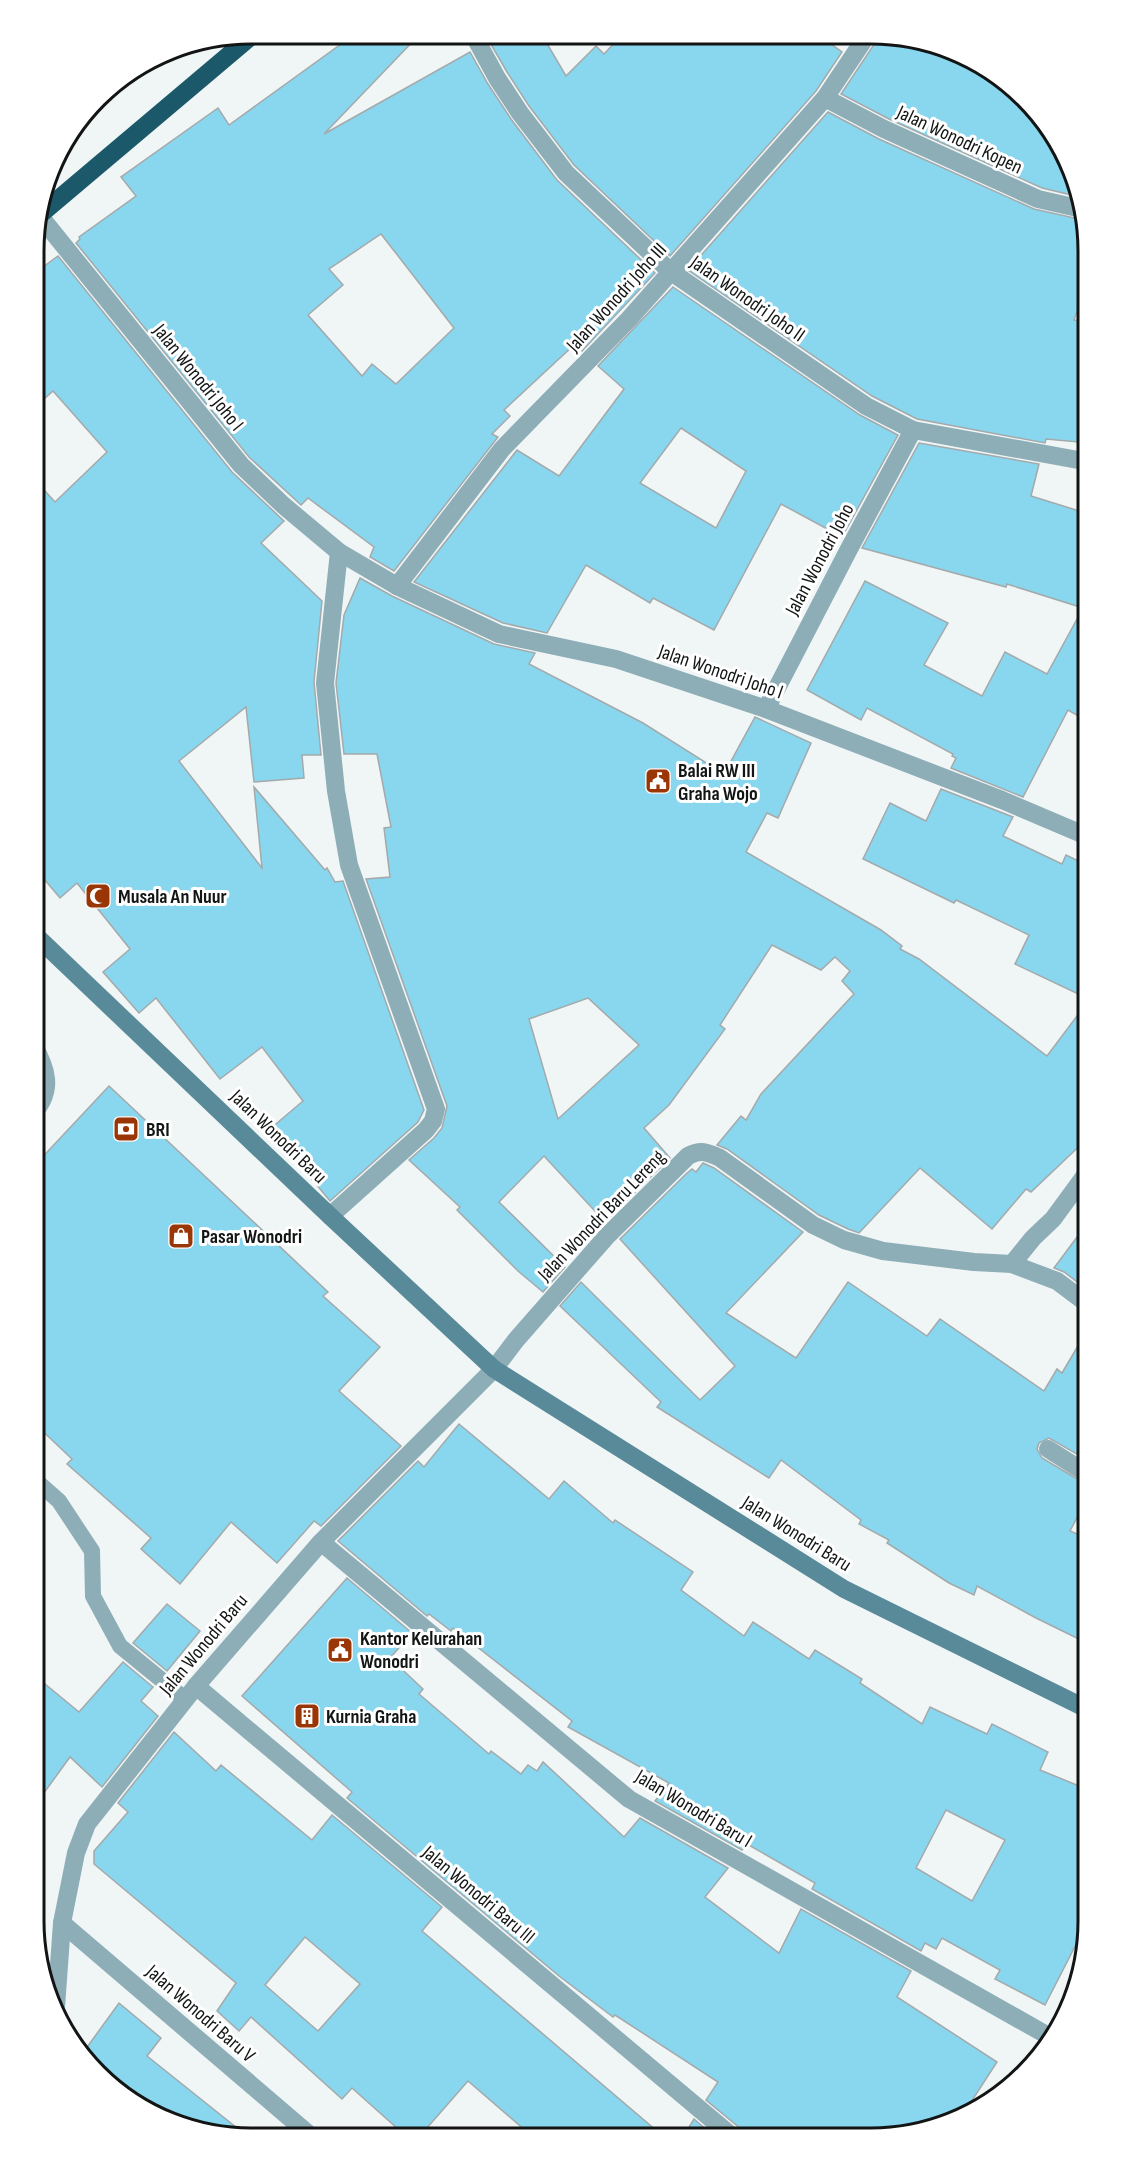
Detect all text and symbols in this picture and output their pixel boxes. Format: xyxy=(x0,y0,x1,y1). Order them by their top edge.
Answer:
street label: Jalan Wonodri Kopen xyxy=(892,100,1026,179)
street label: Jalan Wonodri Joho III xyxy=(561,238,672,358)
street label: Jalan Wonodri Joho II xyxy=(685,250,809,347)
street label: Jalan Wonodri Joho I xyxy=(147,319,249,436)
street label: Jalan Wonodri Joho xyxy=(780,500,859,620)
street label: Jalan Wonodri Joho I xyxy=(654,639,786,704)
place label: Balai RW III Graha Wojo xyxy=(678,759,758,806)
public building icon: Balai RW III Graha Wojo xyxy=(643,766,673,796)
mosque icon: Musala An Nuur xyxy=(83,881,113,911)
place label: Musala An Nuur xyxy=(118,885,227,909)
street label: Jalan Wonodri Baru xyxy=(224,1084,331,1189)
bank icon: BRI xyxy=(111,1114,141,1144)
place label: BRI xyxy=(146,1118,170,1142)
street label: Jalan Wonodri Baru Lereng xyxy=(532,1145,670,1287)
shop icon: Pasar Wonodri xyxy=(166,1221,196,1251)
place label: Pasar Wonodri xyxy=(201,1225,302,1249)
street label: Jalan Wonodri Baru xyxy=(736,1490,856,1577)
street label: Jalan Wonodri Baru xyxy=(154,1589,253,1701)
place label: Kantor Kelurahan Wonodri xyxy=(360,1627,482,1674)
public building icon: Kantor Kelurahan Wonodri xyxy=(325,1635,355,1665)
building icon: Kurnia Graha xyxy=(292,1701,322,1731)
place label: Kurnia Graha xyxy=(326,1705,416,1729)
street label: Jalan Wonodri Baru I xyxy=(630,1764,756,1853)
street label: Jalan Wonodri Baru III xyxy=(416,1840,540,1949)
street label: Jalan Wonodri Baru V xyxy=(140,1959,260,2068)

